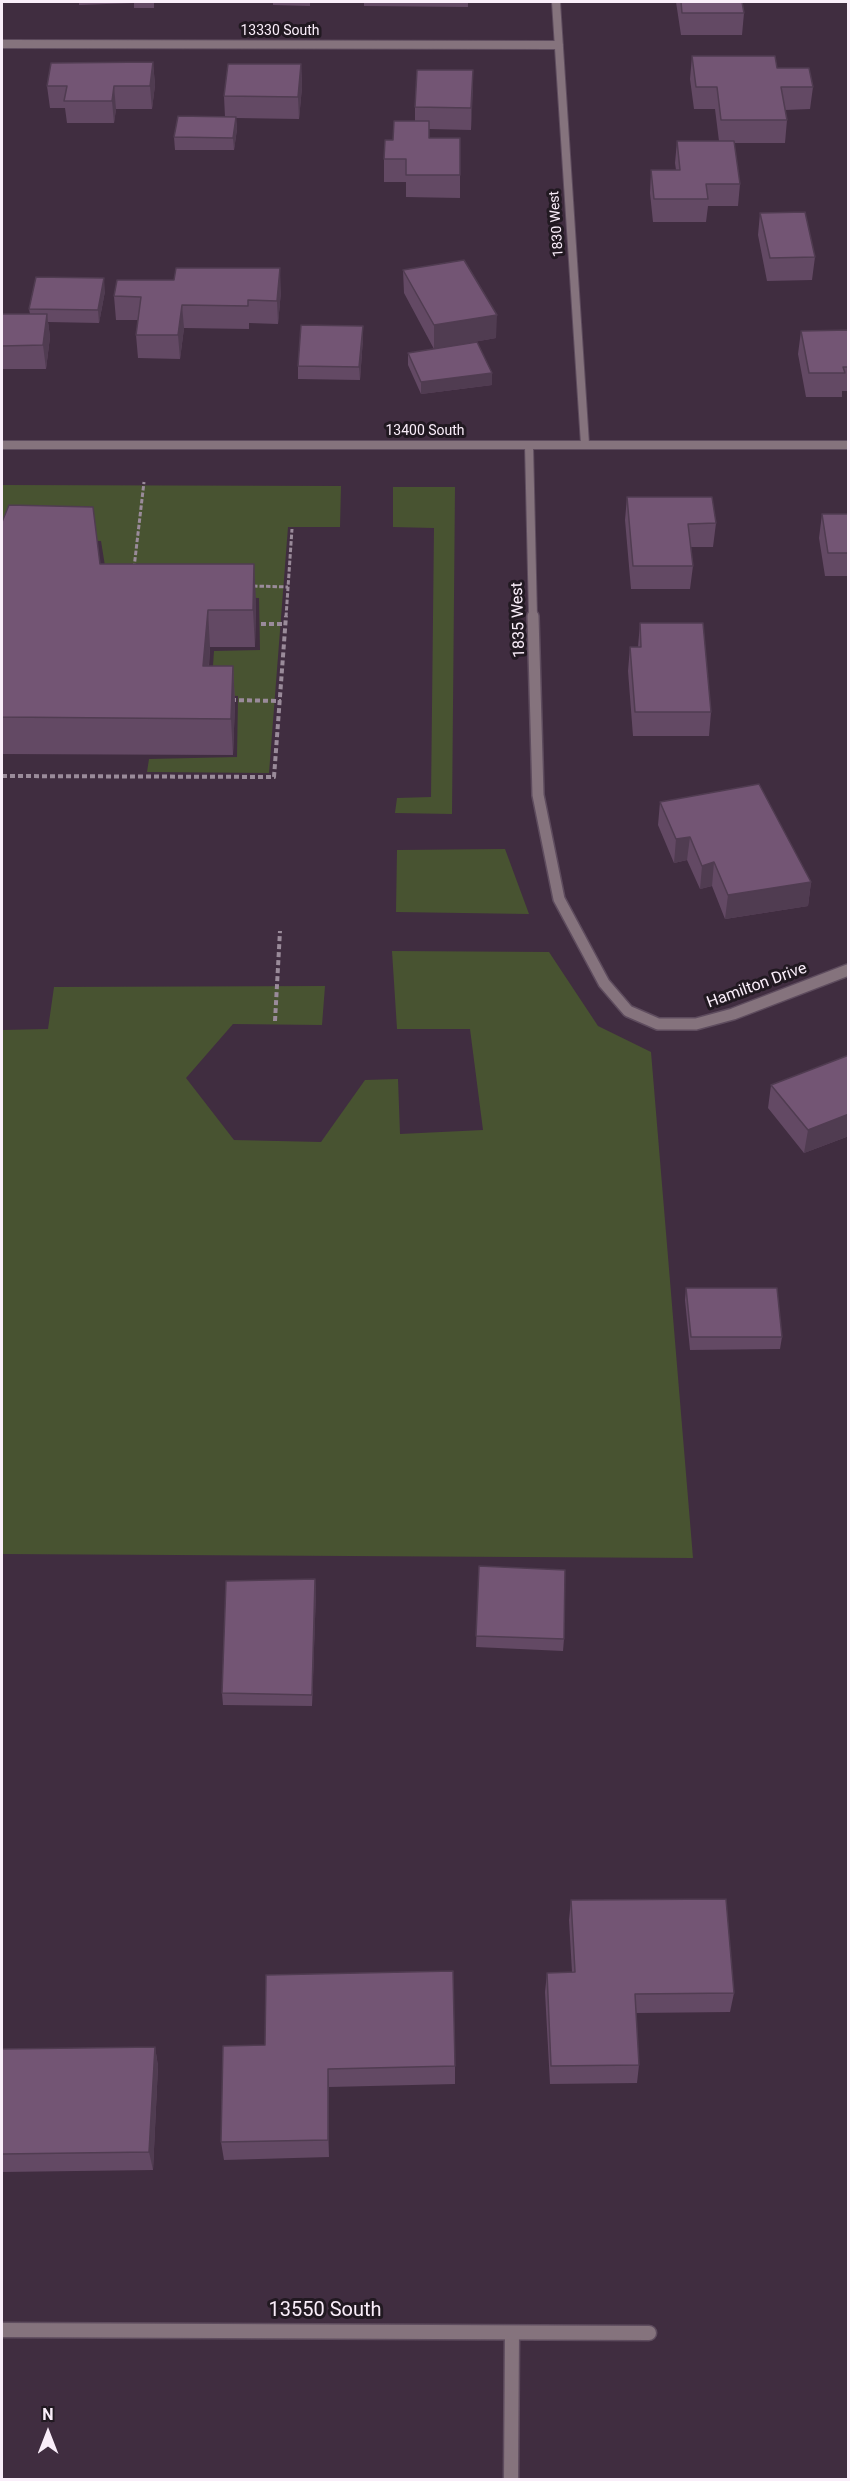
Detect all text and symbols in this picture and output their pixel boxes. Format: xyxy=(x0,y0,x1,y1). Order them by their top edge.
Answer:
street label: 13330 South xyxy=(240,23,320,39)
street label: 1830 West xyxy=(546,190,568,258)
street label: 13400 South xyxy=(385,423,465,439)
street label: 1835 West xyxy=(508,582,530,658)
street label: Hamilton Drive xyxy=(704,959,810,1013)
street label: 13550 South xyxy=(268,2299,382,2323)
north arrow xyxy=(18,2403,78,2463)
text: N xyxy=(42,2405,54,2424)

